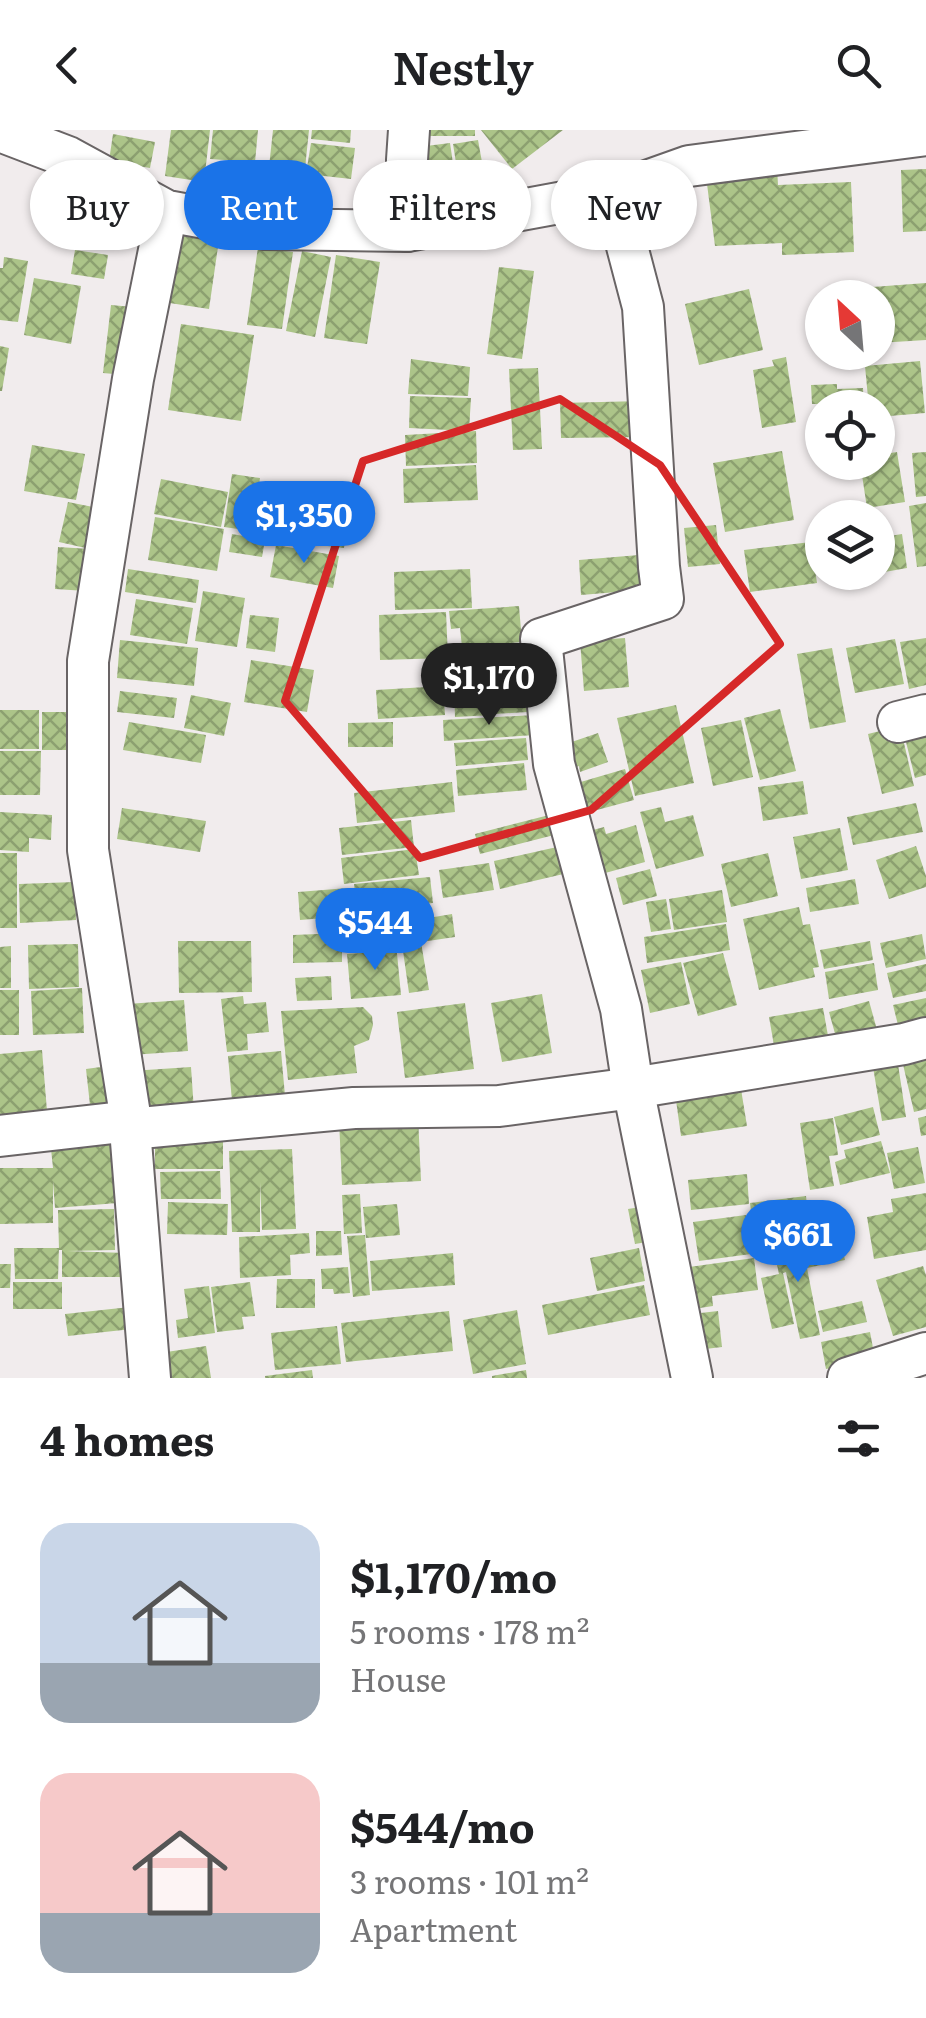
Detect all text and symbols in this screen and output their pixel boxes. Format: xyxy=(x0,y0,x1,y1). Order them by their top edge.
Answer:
text: Nestly xyxy=(392,32,534,99)
icon: back xyxy=(40,38,95,93)
icon: search xyxy=(831,38,886,93)
chip: Buy xyxy=(30,160,164,250)
chip: Rent xyxy=(184,160,333,250)
chip: Filters xyxy=(353,160,531,250)
chip: New xyxy=(551,160,697,250)
north arrow xyxy=(805,280,895,370)
map controls xyxy=(805,280,895,590)
button: locate xyxy=(805,390,895,480)
pin: $1,350 xyxy=(223,481,385,566)
text: $1,350 xyxy=(255,489,353,537)
button: layers xyxy=(805,500,895,590)
pin: $1,170 xyxy=(408,643,570,728)
text: $1,170 xyxy=(443,651,535,699)
pin: $544 xyxy=(316,888,434,973)
text: $544 xyxy=(337,896,413,944)
pin: $661 xyxy=(739,1200,857,1285)
text: $661 xyxy=(763,1208,833,1256)
text: 4 homes xyxy=(40,1407,214,1469)
icon: filters xyxy=(831,1411,886,1466)
text: $1,170/mo xyxy=(350,1544,557,1606)
icon: home xyxy=(120,1563,240,1683)
text: 5 rooms · 178 m² xyxy=(350,1606,589,1654)
text: House xyxy=(350,1654,446,1702)
text: $544/mo xyxy=(350,1794,535,1856)
icon: home xyxy=(120,1813,240,1933)
text: 3 rooms · 101 m² xyxy=(350,1856,589,1904)
text: Apartment xyxy=(350,1904,517,1952)

